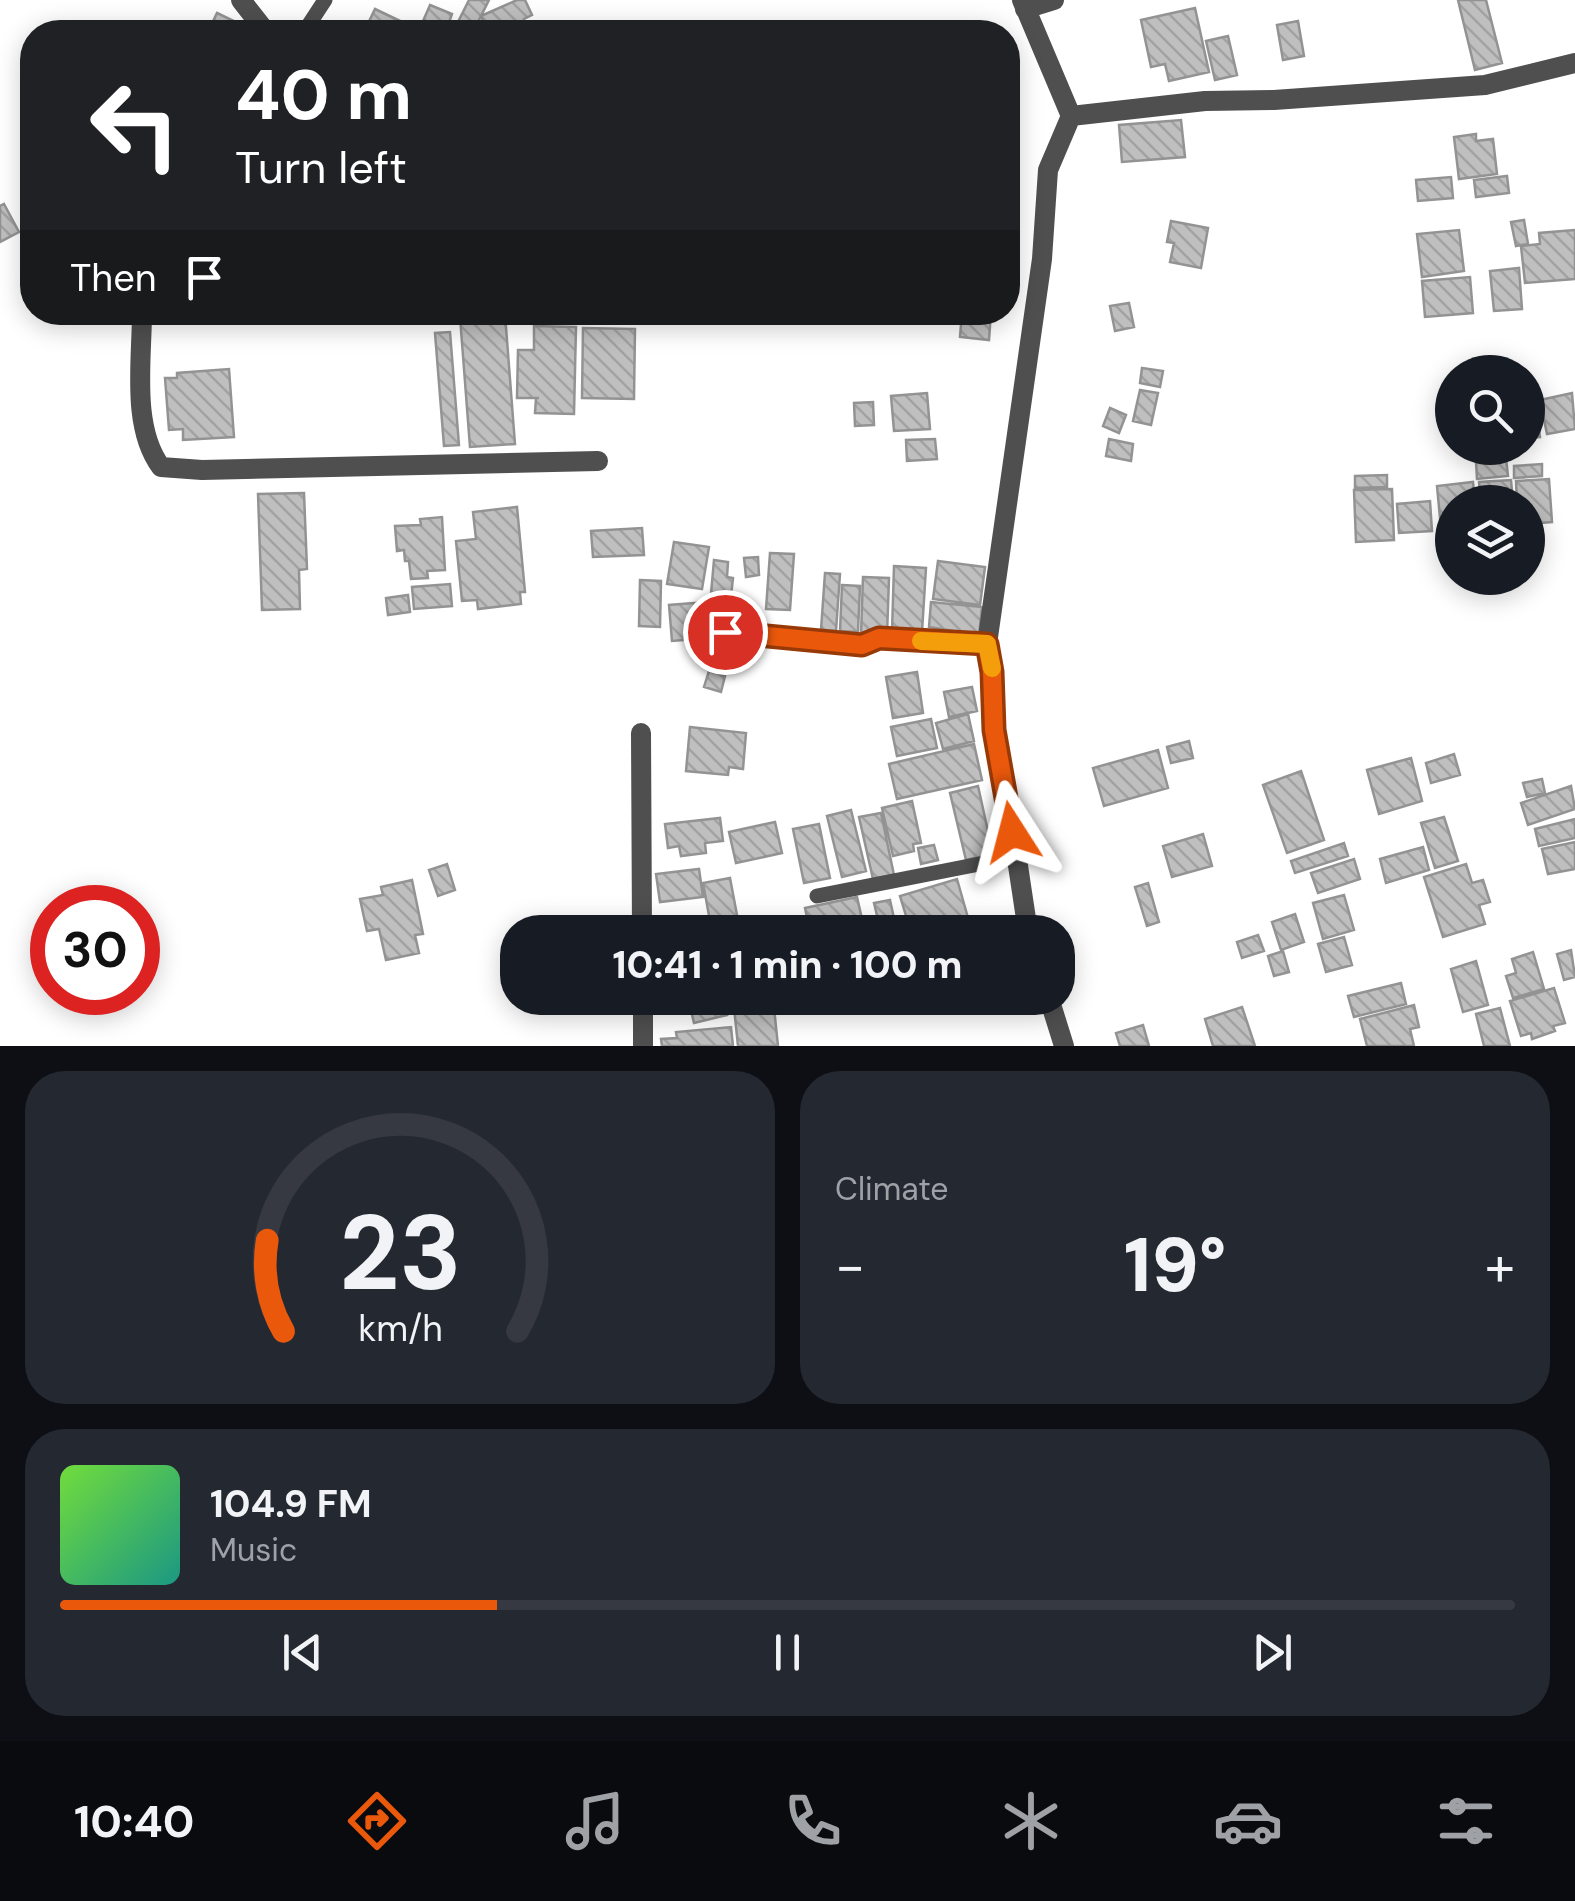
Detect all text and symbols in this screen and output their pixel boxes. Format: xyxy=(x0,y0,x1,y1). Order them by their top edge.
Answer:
text: 40 m xyxy=(235,50,412,141)
icon: left xyxy=(70,60,200,190)
text: Turn left xyxy=(235,138,407,197)
icon: arrive xyxy=(177,250,232,305)
text: Then xyxy=(70,253,157,303)
map controls xyxy=(1435,355,1545,595)
button: search xyxy=(1435,355,1545,465)
button: layers xyxy=(1435,485,1545,595)
pin xyxy=(683,590,768,675)
icon: arrive xyxy=(698,605,753,660)
position arrow xyxy=(960,780,1064,884)
speed limit sign: 30 xyxy=(30,885,160,1015)
text: 10:41 · 1 min · 100 m xyxy=(613,940,962,990)
text: Climate xyxy=(835,1168,949,1210)
text: 23 xyxy=(339,1186,461,1321)
text: 19° xyxy=(1124,1217,1226,1314)
text: − xyxy=(835,1230,865,1302)
text: + xyxy=(1485,1230,1515,1302)
text: km/h xyxy=(358,1306,442,1352)
text: 104.9 FM xyxy=(210,1479,372,1529)
text: Music xyxy=(210,1529,297,1571)
icon: previous xyxy=(275,1625,330,1680)
icon: pause xyxy=(760,1625,815,1680)
icon: next xyxy=(1245,1625,1300,1680)
icon: directions xyxy=(342,1786,412,1856)
icon: music xyxy=(560,1786,630,1856)
icon: phone xyxy=(778,1786,848,1856)
icon: climate xyxy=(996,1786,1066,1856)
icon: car xyxy=(1213,1786,1283,1856)
icon: filters xyxy=(1431,1786,1501,1856)
text: 10:40 xyxy=(74,1792,194,1851)

